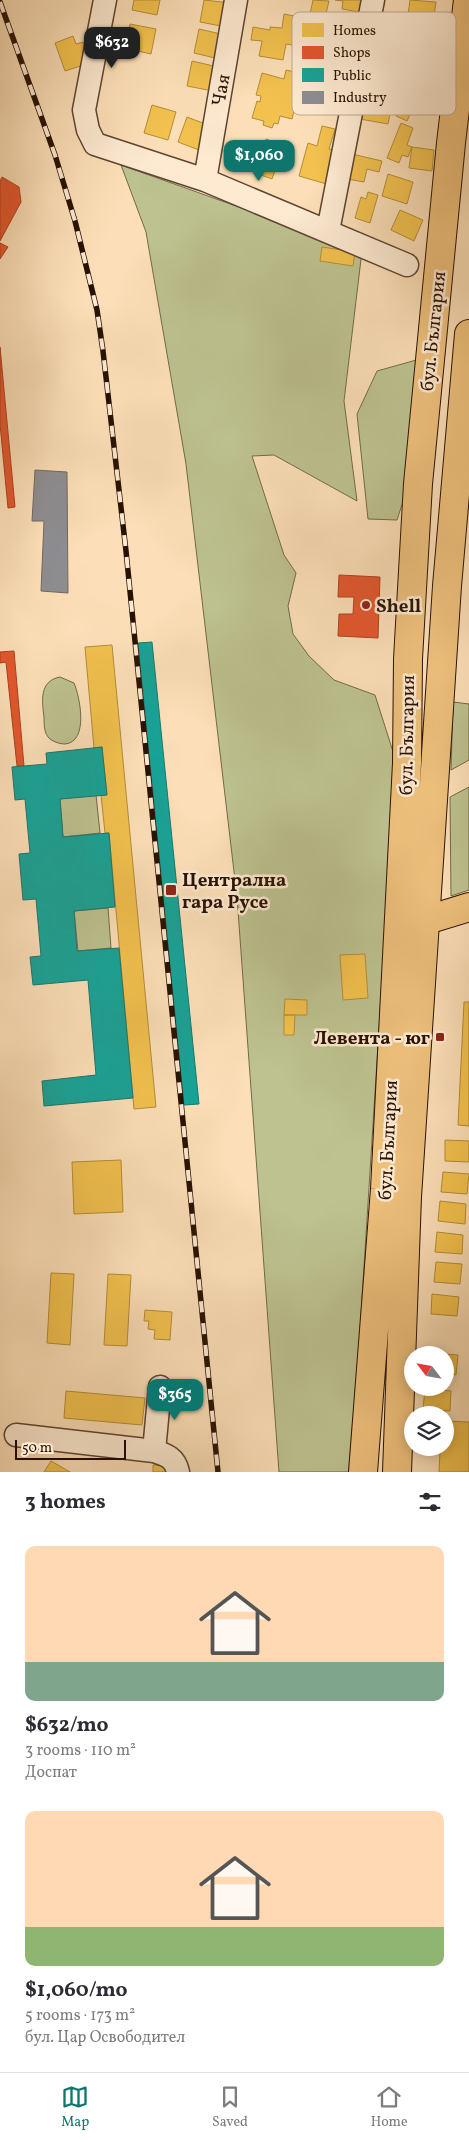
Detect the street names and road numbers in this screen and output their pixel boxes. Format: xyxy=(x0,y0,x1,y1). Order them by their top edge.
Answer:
street label: Чая xyxy=(206,72,238,109)
street label: бул. България xyxy=(415,270,453,392)
street label: бул. България xyxy=(394,675,422,795)
street label: бул. България xyxy=(373,1079,405,1201)

